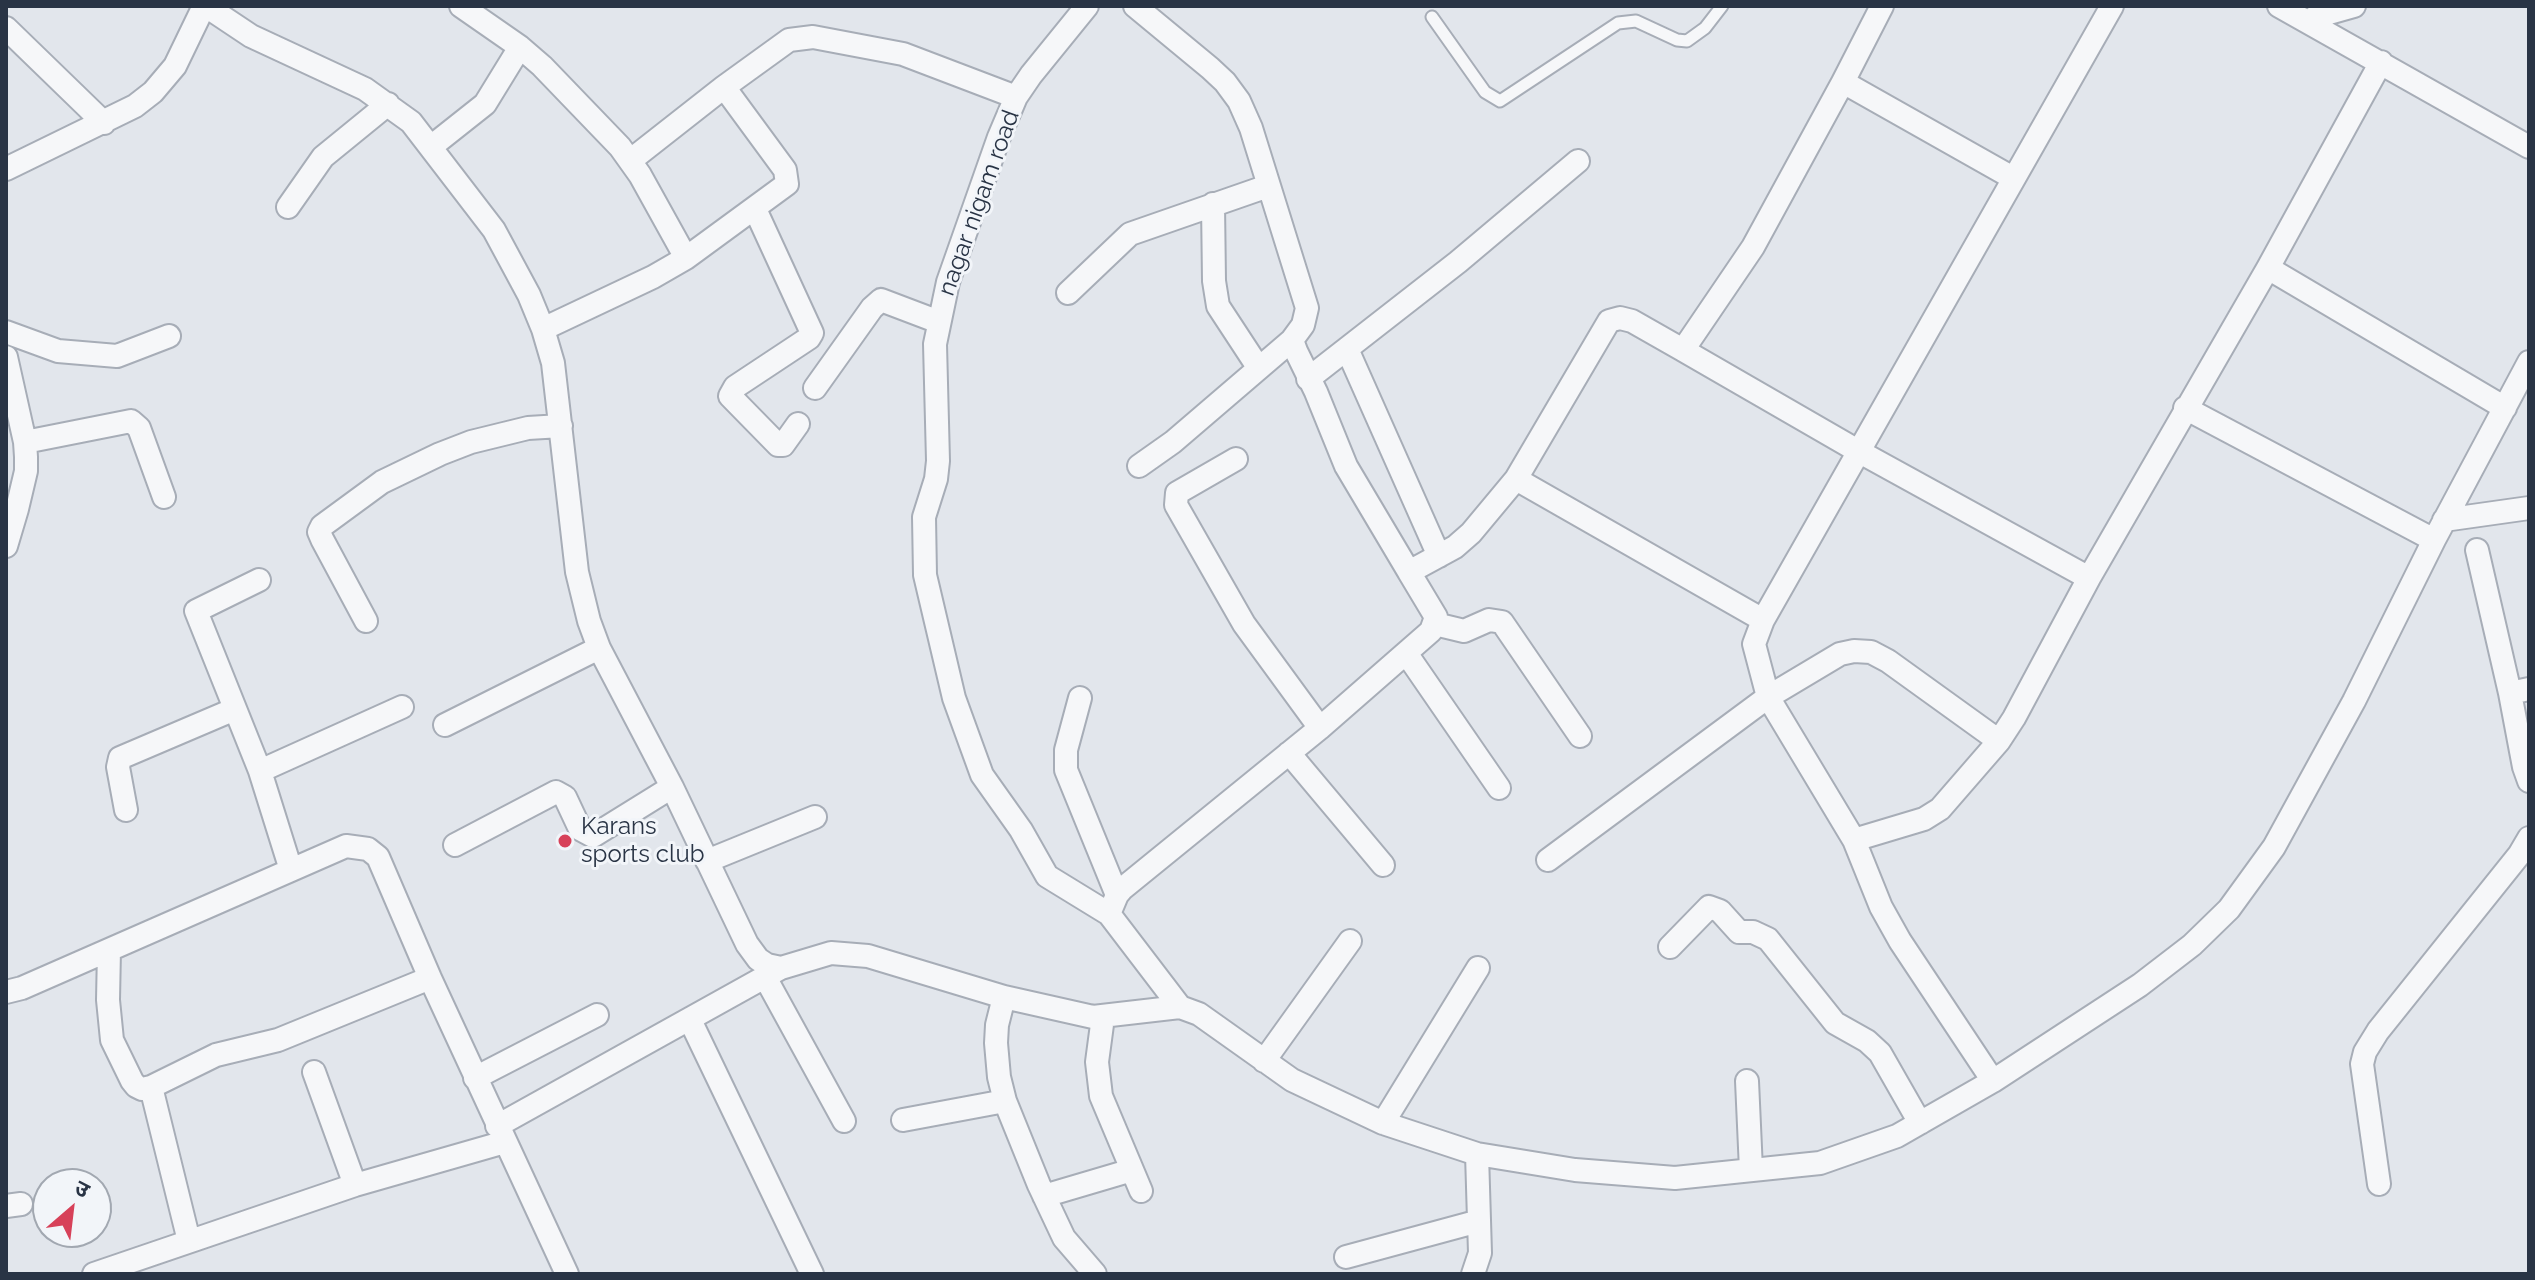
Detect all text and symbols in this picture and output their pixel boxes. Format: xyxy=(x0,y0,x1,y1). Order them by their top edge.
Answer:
street label: nagar nigam road xyxy=(932,106,1026,300)
place label: Karans sports club xyxy=(581,813,705,869)
marker: Karans sports club xyxy=(556,832,574,850)
north arrow xyxy=(32,1168,112,1248)
text: उ xyxy=(71,1174,94,1203)

